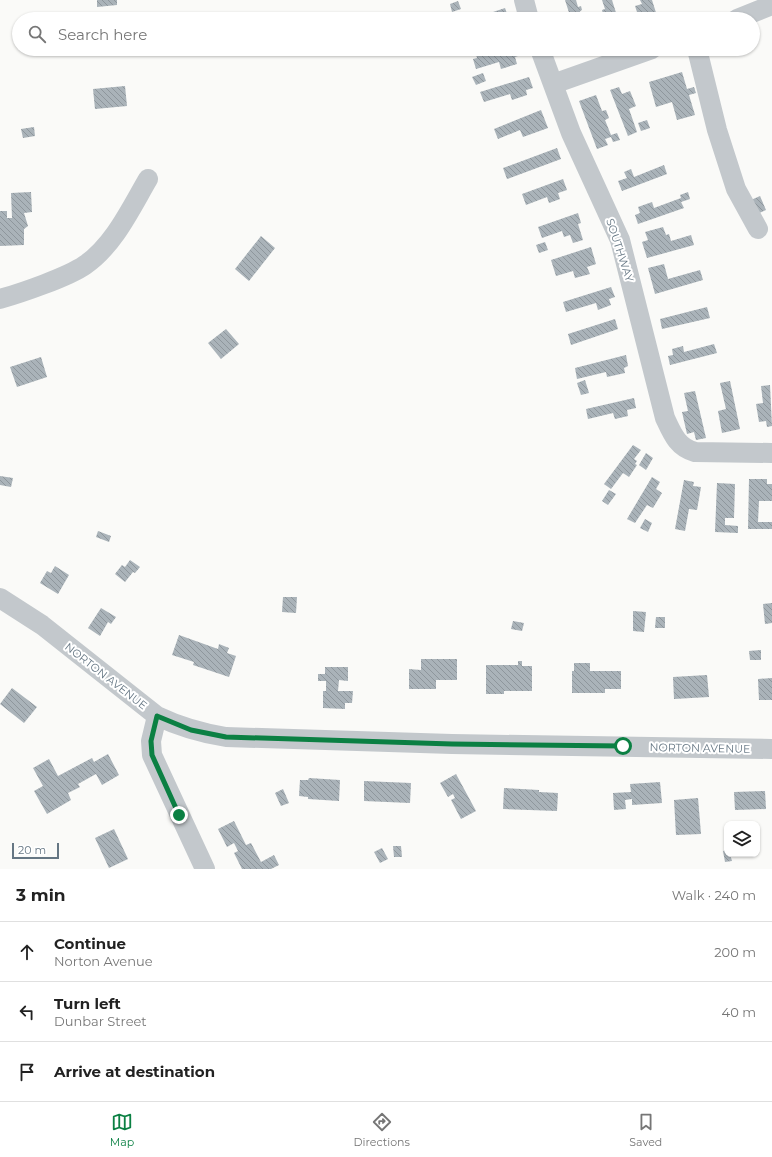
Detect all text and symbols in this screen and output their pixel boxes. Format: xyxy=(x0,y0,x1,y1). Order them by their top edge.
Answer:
search box xyxy=(12,12,760,56)
icon: search xyxy=(26,23,48,45)
text: Search here xyxy=(58,25,147,44)
street label: SOUTHWAY xyxy=(603,217,637,283)
street label: NORTON AVENUE xyxy=(62,639,150,713)
route start xyxy=(614,737,632,755)
street label: NORTON AVENUE xyxy=(650,740,750,756)
route end xyxy=(170,806,188,824)
map controls xyxy=(724,821,760,857)
button: layers xyxy=(724,821,760,857)
scale bar xyxy=(12,841,59,860)
text: 20 m xyxy=(18,843,46,857)
text: 3 min xyxy=(16,885,66,905)
text: Walk · 240 m xyxy=(672,887,756,903)
text: Continue xyxy=(54,934,126,953)
icon: ahead xyxy=(16,941,38,963)
text: 200 m xyxy=(714,944,756,960)
text: Norton Avenue xyxy=(54,953,153,969)
text: Turn left xyxy=(54,994,121,1013)
icon: left xyxy=(16,1001,38,1023)
text: 40 m xyxy=(722,1004,756,1020)
text: Dunbar Street xyxy=(54,1013,147,1029)
icon: arrive xyxy=(16,1061,38,1083)
text: Arrive at destination xyxy=(54,1062,215,1081)
tab: Map xyxy=(110,1111,134,1149)
tab: Directions xyxy=(354,1111,410,1149)
tab: Saved xyxy=(629,1111,662,1149)

